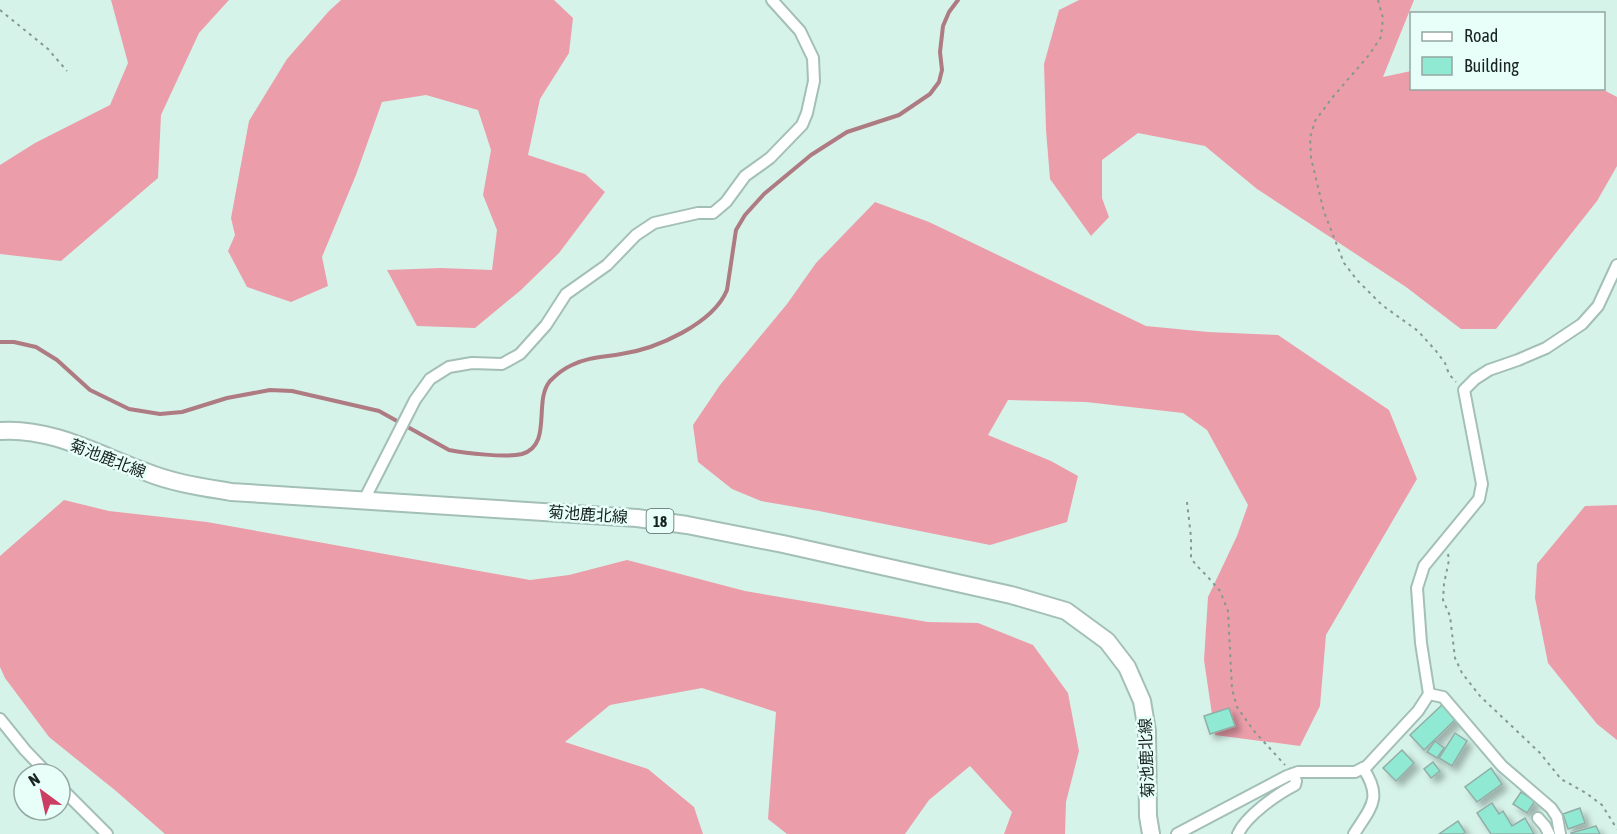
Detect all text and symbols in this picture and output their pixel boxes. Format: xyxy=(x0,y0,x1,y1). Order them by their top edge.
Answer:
legend xyxy=(1410,12,1605,90)
text: Road xyxy=(1464,25,1498,46)
text: Building xyxy=(1464,55,1519,76)
street label: 菊池鹿北線 xyxy=(67,435,149,481)
street label: 菊池鹿北線 xyxy=(547,502,629,526)
road number: 18 xyxy=(646,509,674,533)
street label: 菊池鹿北線 xyxy=(1136,718,1156,798)
north arrow xyxy=(12,762,72,822)
text: N xyxy=(25,769,43,790)

